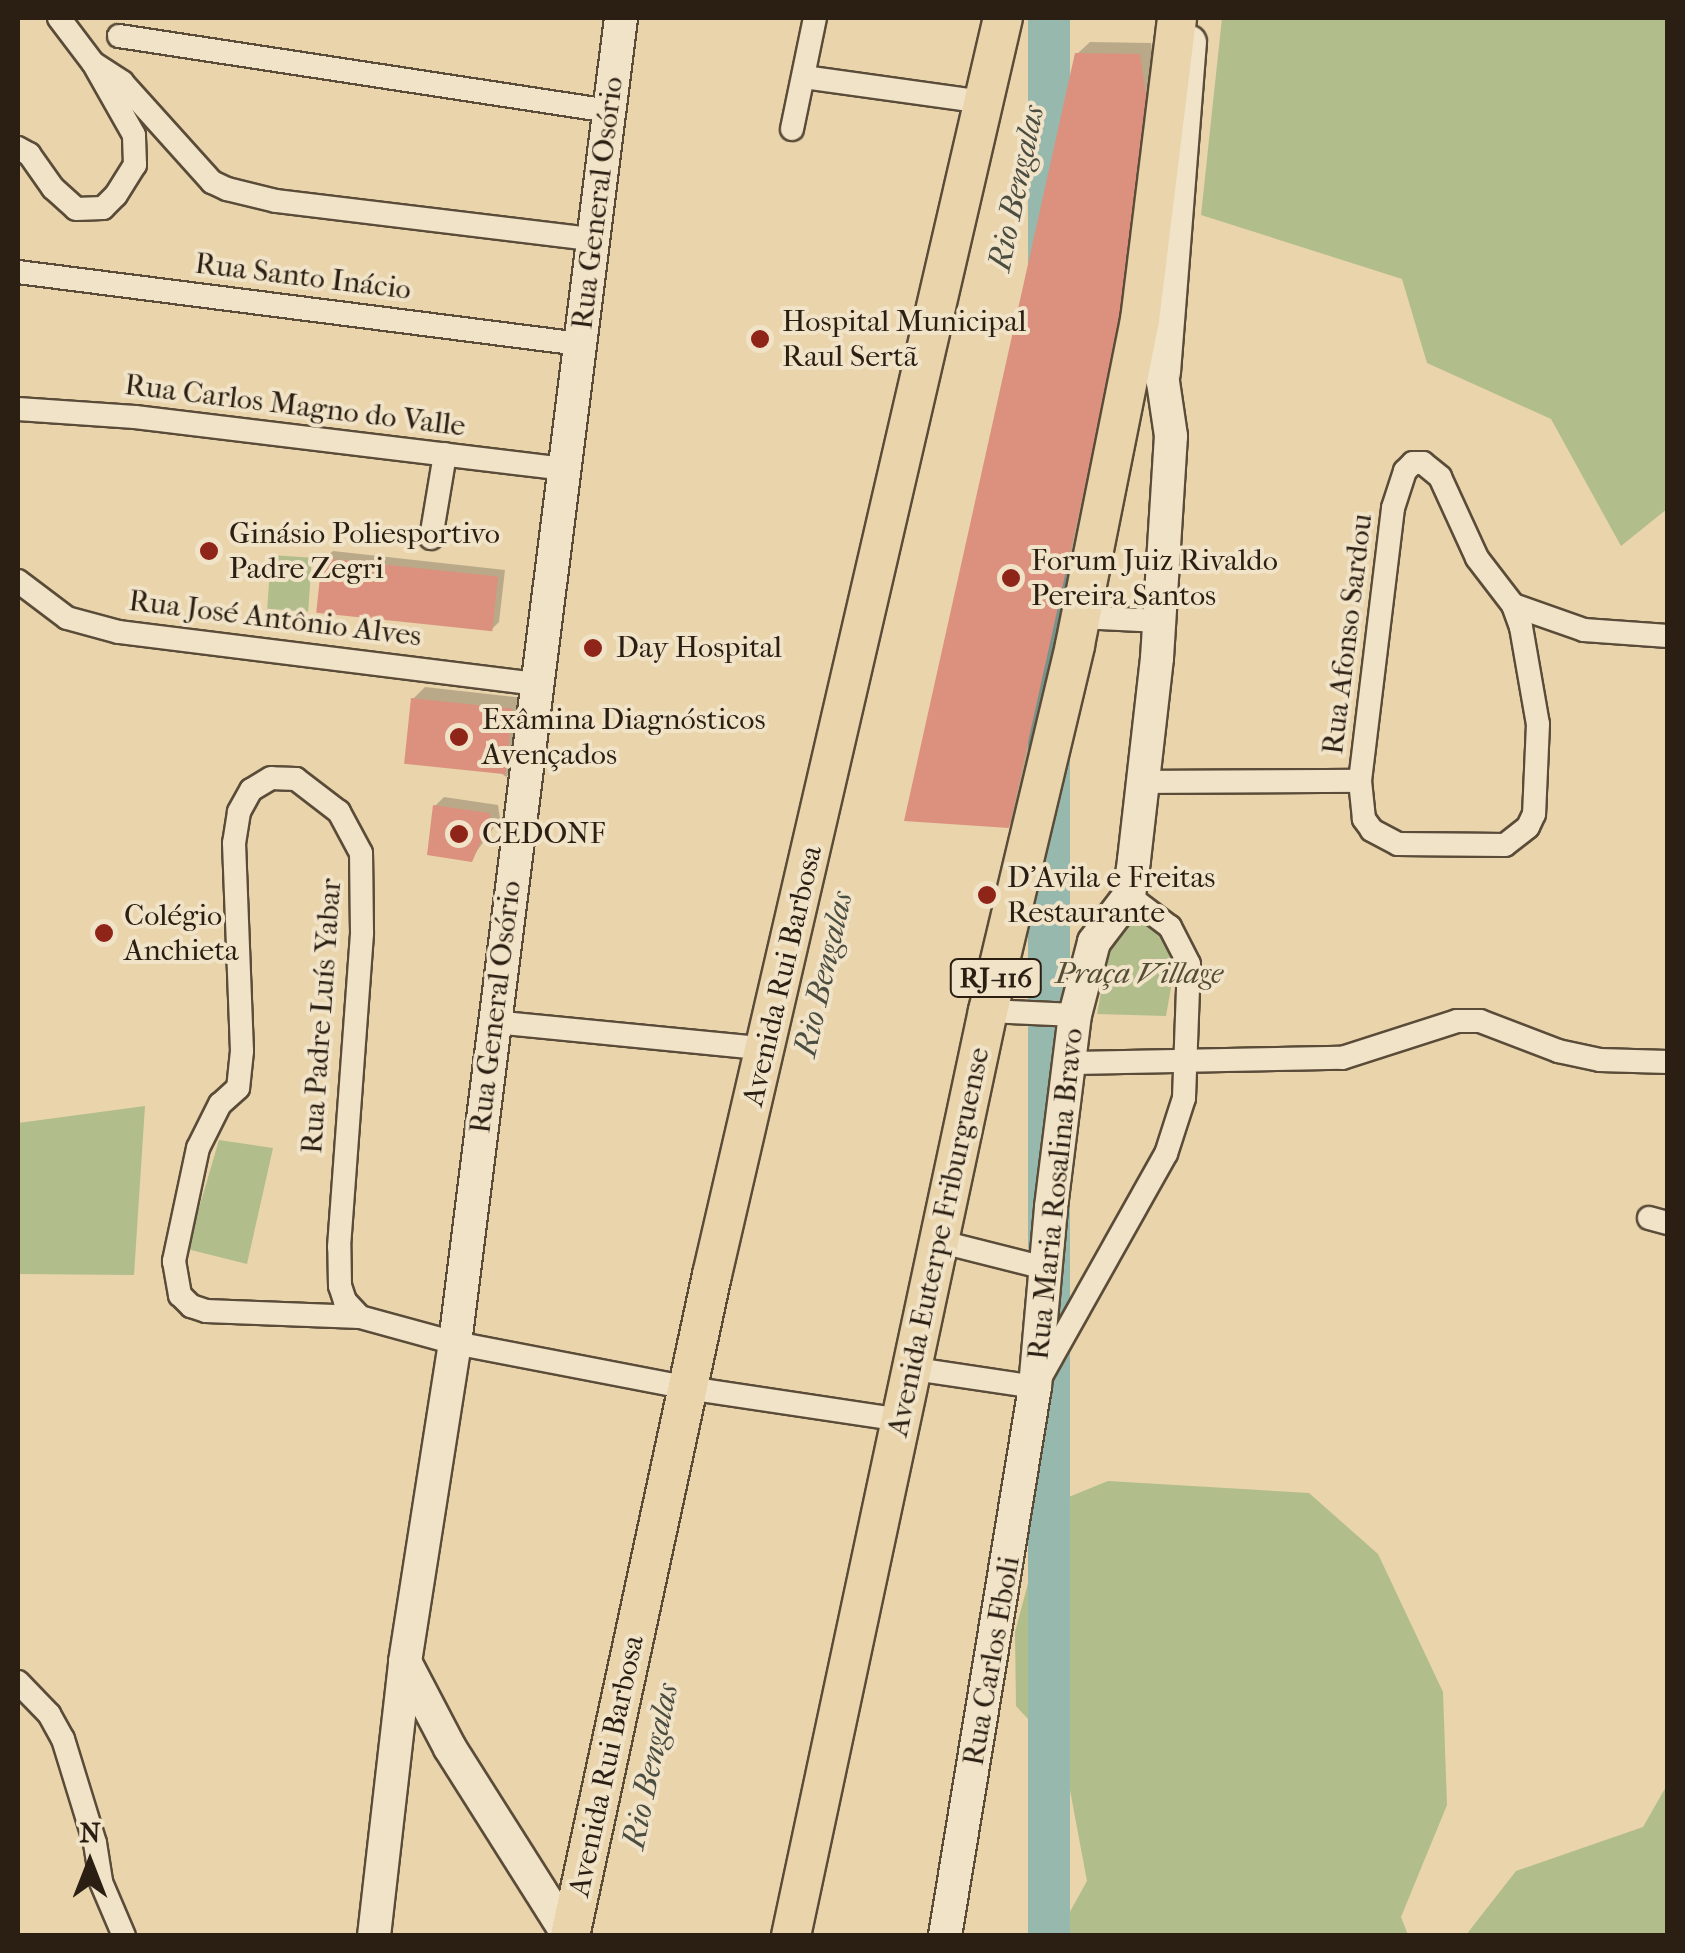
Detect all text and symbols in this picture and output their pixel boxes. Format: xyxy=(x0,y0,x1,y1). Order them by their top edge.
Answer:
street label: Rua General Osório xyxy=(565,74,631,332)
water label: Rio Bengalas xyxy=(981,102,1053,274)
street label: Rua Santo Inácio xyxy=(193,246,413,308)
place label: Hospital Municipal Raul Sertã xyxy=(782,304,1026,374)
marker: Hospital Municipal Raul Sertã xyxy=(747,326,773,352)
street label: Rua Carlos Magno do Valle xyxy=(123,367,467,445)
street label: Rua Afonso Sardou xyxy=(1315,511,1381,757)
place label: Ginásio Poliesportivo Padre Zegri xyxy=(229,516,500,586)
marker: Ginásio Poliesportivo Padre Zegri xyxy=(198,540,220,562)
place label: Forum Juiz Rivaldo Pereira Santos xyxy=(1031,543,1278,614)
marker: Forum Juiz Rivaldo Pereira Santos xyxy=(1000,567,1022,589)
street label: Rua José Antônio Alves xyxy=(127,583,423,655)
place label: Day Hospital xyxy=(616,630,782,666)
marker: Day Hospital xyxy=(580,635,606,661)
place label: Exâmina Diagnósticos Avençados xyxy=(482,702,766,772)
marker: Exâmina Diagnósticos Avençados xyxy=(446,724,472,750)
place label: CEDONF xyxy=(482,816,606,852)
marker: CEDONF xyxy=(446,821,472,847)
street label: Avenida Rui Barbosa xyxy=(736,842,830,1110)
place label: D'Avila e Freitas Restaurante xyxy=(1007,860,1215,930)
street label: Rua Padre Luís Yabar xyxy=(294,877,350,1155)
street label: Rua General Osório xyxy=(463,878,529,1136)
marker: D'Avila e Freitas Restaurante xyxy=(976,884,998,906)
water label: Rio Bengalas xyxy=(786,888,862,1060)
place label: Colégio Anchieta xyxy=(124,898,239,968)
marker: Colégio Anchieta xyxy=(93,922,115,944)
road number: RJ-116 xyxy=(948,955,1044,1001)
park label: Praça Village xyxy=(1055,956,1223,992)
street label: Rua Maria Rosalina Bravo xyxy=(1021,1026,1091,1362)
street label: Avenida Euterpe Friburguense xyxy=(880,1044,998,1440)
street label: Rua Carlos Eboli xyxy=(956,1553,1028,1769)
street label: Avenida Rui Barbosa xyxy=(562,1632,652,1900)
water label: Rio Bengalas xyxy=(615,1680,687,1852)
north arrow xyxy=(40,1813,140,1913)
text: N xyxy=(79,1816,101,1849)

